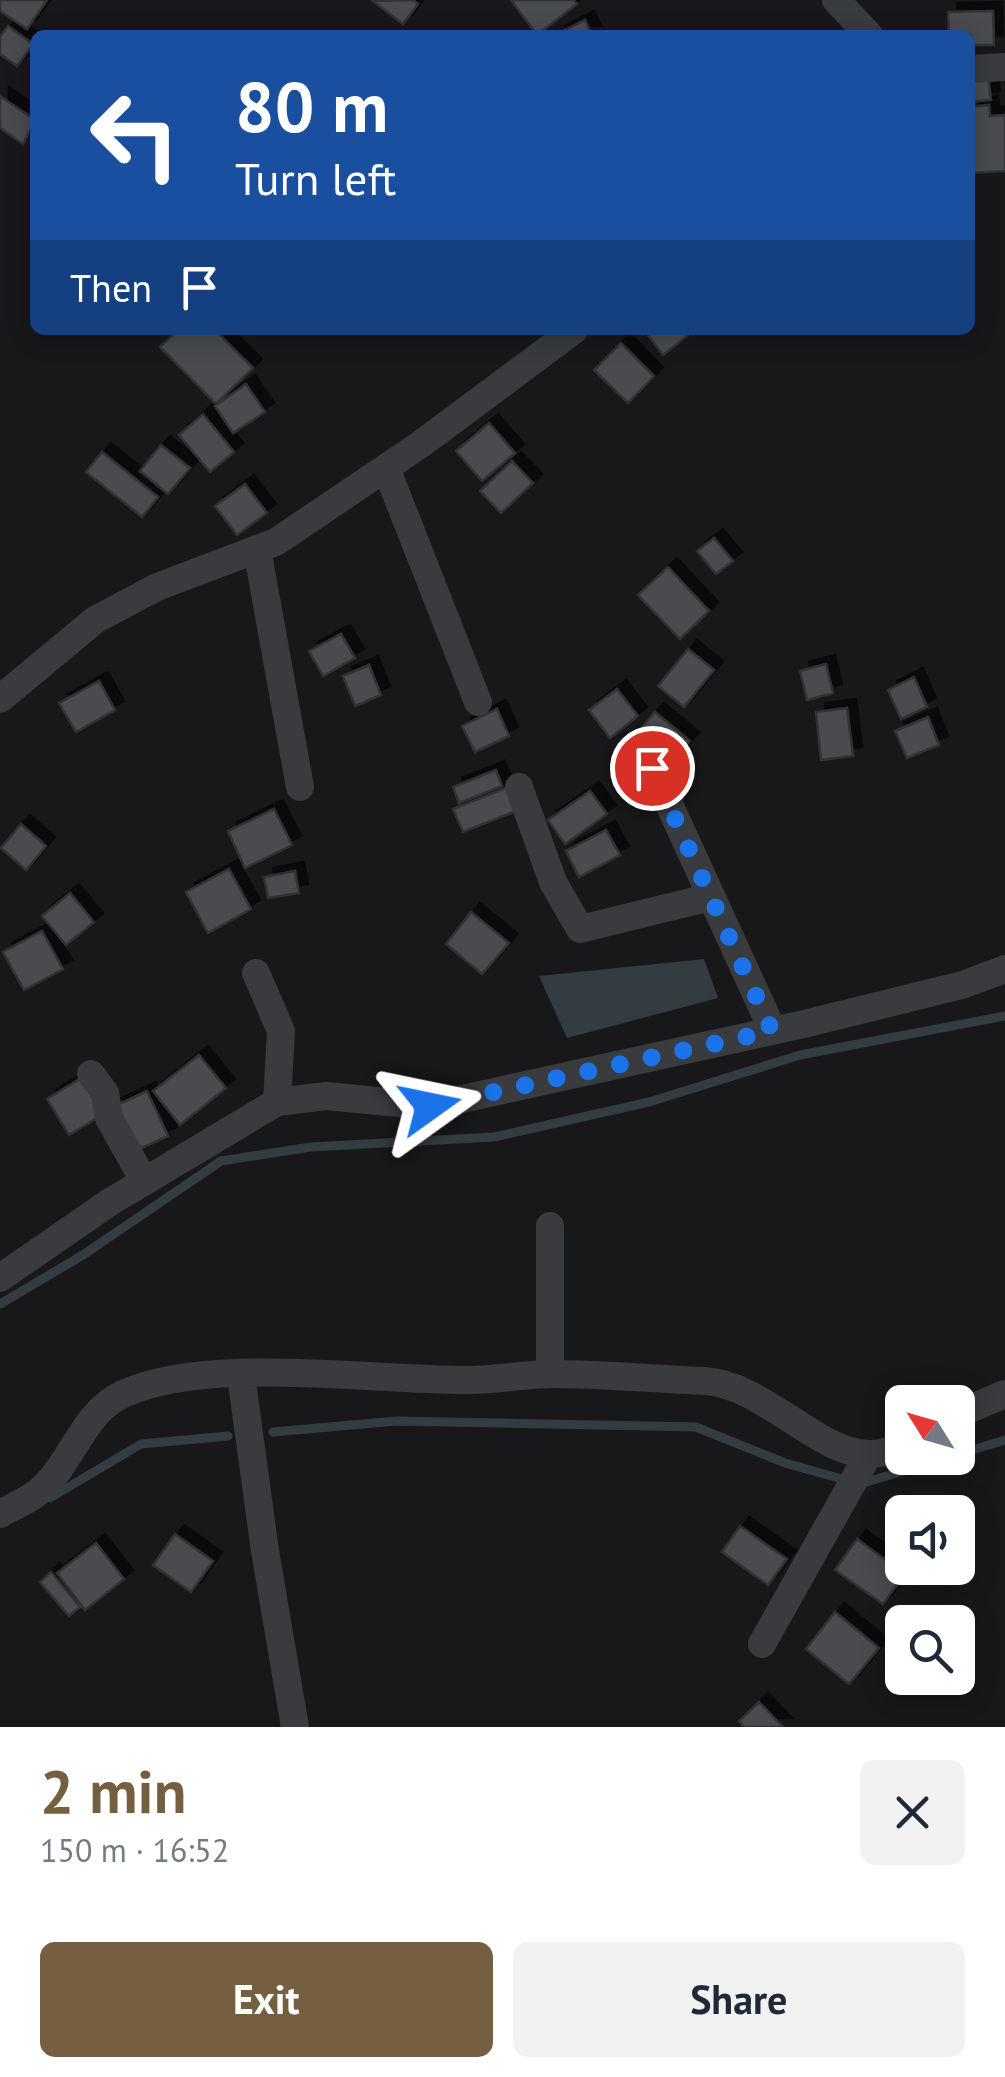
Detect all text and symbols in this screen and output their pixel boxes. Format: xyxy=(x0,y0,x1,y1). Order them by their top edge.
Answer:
text: 80 m xyxy=(235,61,388,151)
icon: left xyxy=(70,70,200,200)
text: Turn left xyxy=(235,149,396,207)
icon: arrive xyxy=(172,260,227,315)
text: Then xyxy=(70,263,152,312)
pin xyxy=(610,726,695,811)
icon: arrive xyxy=(625,741,680,796)
position arrow xyxy=(378,1054,482,1158)
north arrow xyxy=(885,1385,975,1475)
map controls xyxy=(885,1385,975,1695)
button: sound xyxy=(885,1495,975,1585)
button: search xyxy=(885,1605,975,1695)
text: 2 min xyxy=(40,1752,186,1830)
button: close xyxy=(860,1760,965,1865)
text: 150 m · 16:52 xyxy=(40,1829,229,1871)
button: Exit xyxy=(40,1942,493,2057)
button: Share xyxy=(513,1942,965,2057)

